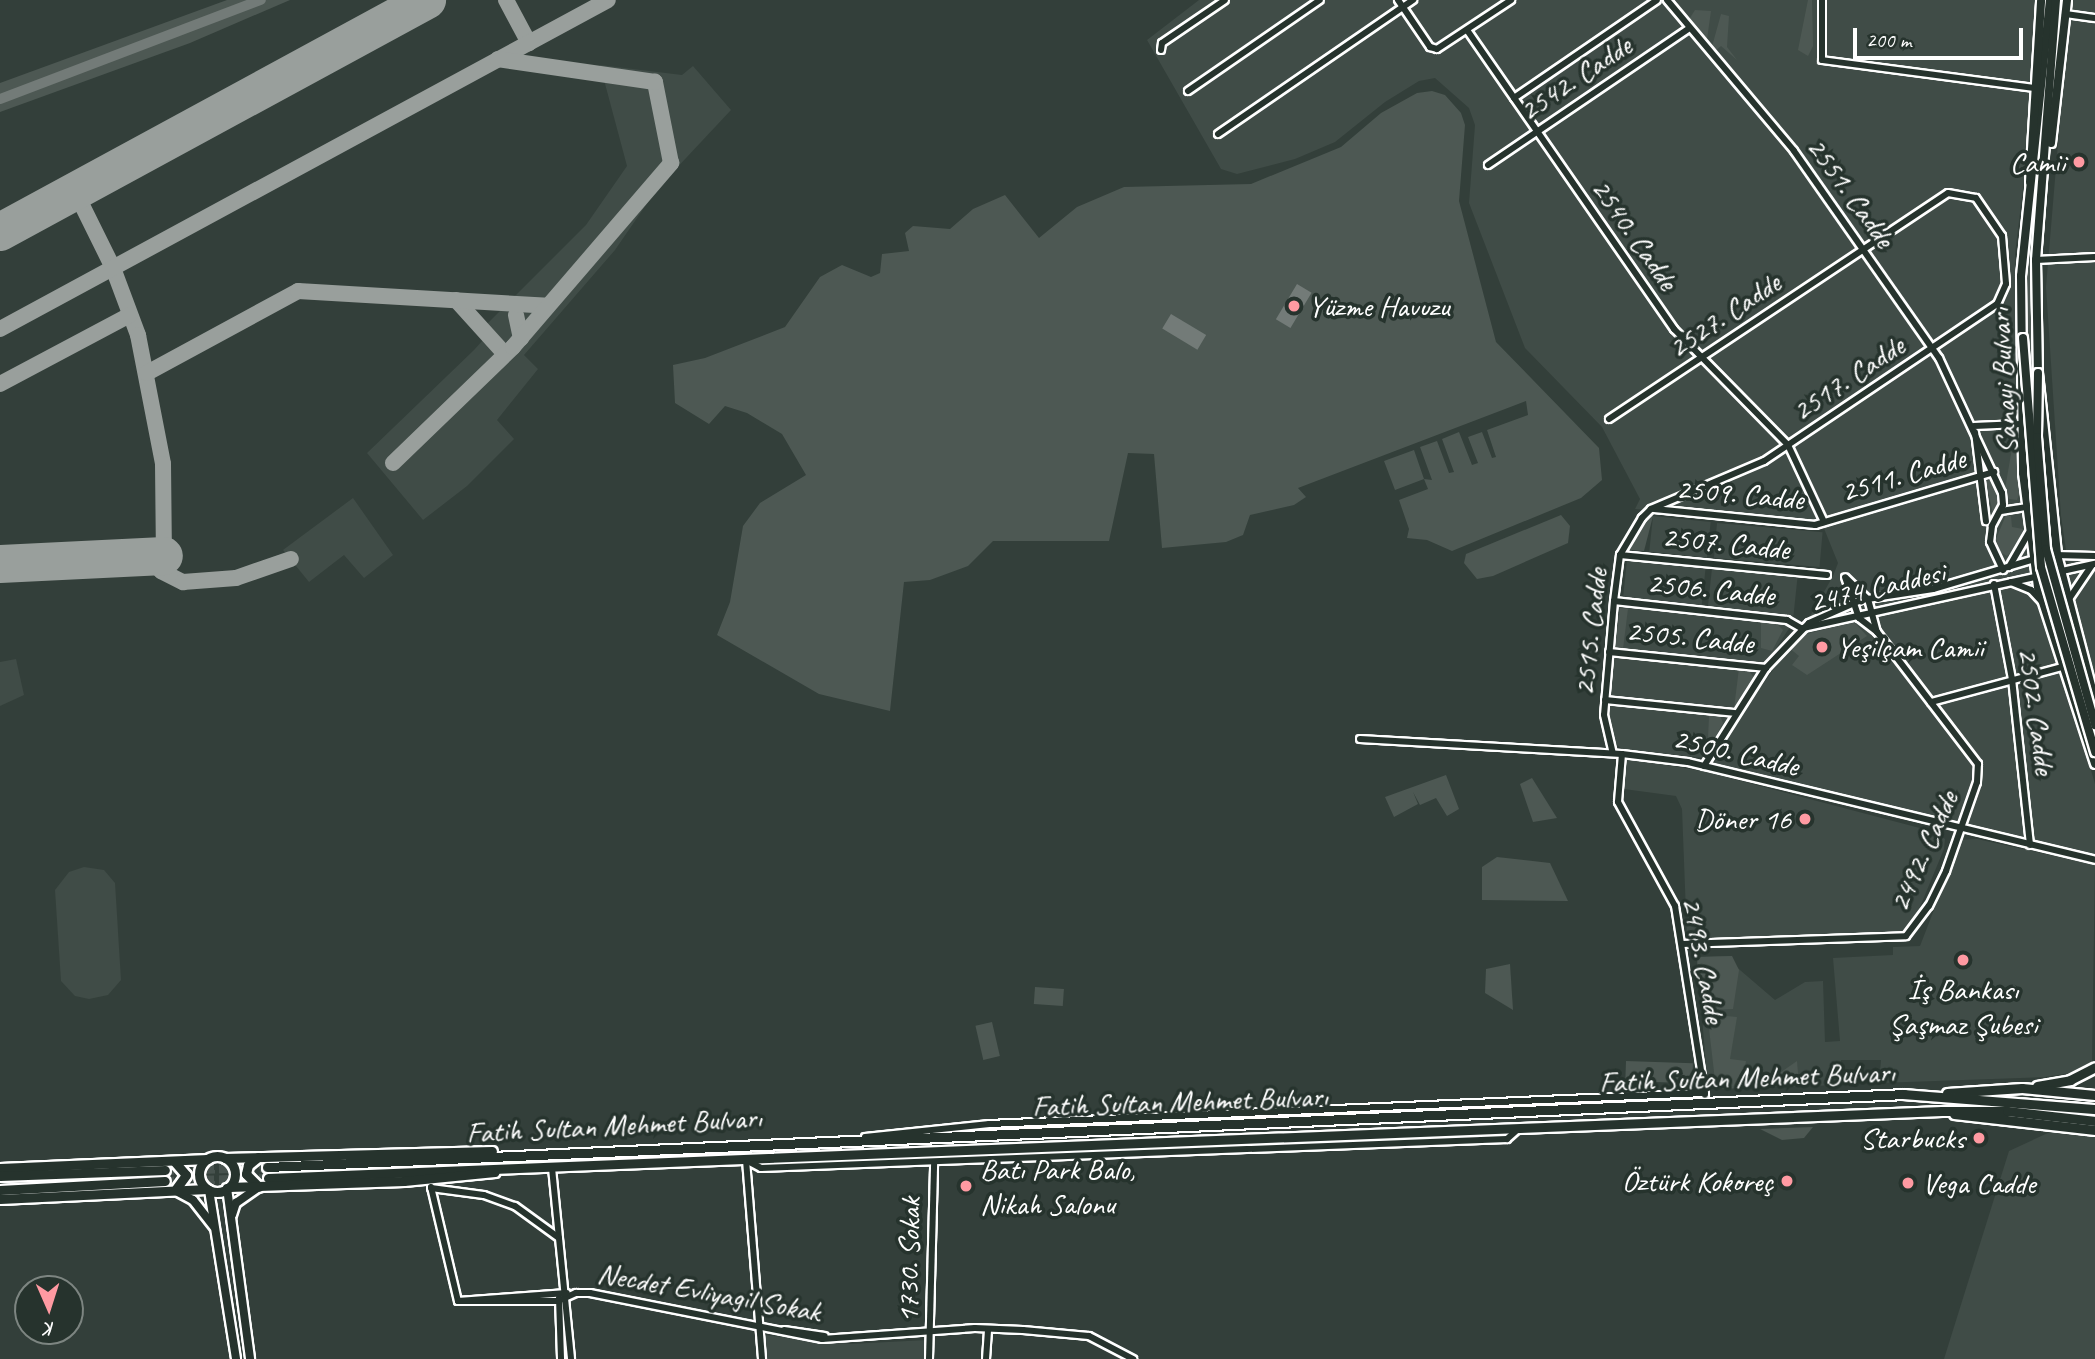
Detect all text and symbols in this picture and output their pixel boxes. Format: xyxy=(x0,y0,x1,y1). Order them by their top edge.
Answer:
scale bar xyxy=(1857,14,2027,58)
street label: 2542. Cadde xyxy=(1512,27,1638,129)
text: 200 m xyxy=(1866,27,1911,53)
street label: 2551. Cadde xyxy=(1799,130,1903,254)
place label: Camii xyxy=(2010,144,2065,180)
marker: Camii xyxy=(2071,154,2087,170)
street label: 2540. Cadde xyxy=(1584,171,1686,297)
street label: 2527. Cadde xyxy=(1661,264,1787,366)
place label: Yüzme Havuzu xyxy=(1308,288,1450,324)
marker: Yüzme Havuzu xyxy=(1286,298,1302,314)
street label: Sanayi Bulvarı xyxy=(1981,307,2025,455)
street label: 2517. Cadde xyxy=(1785,327,1911,429)
street label: 2511. Cadde xyxy=(1837,440,1969,510)
street label: 2509. Cadde xyxy=(1675,470,1805,518)
street label: 2507. Cadde xyxy=(1661,518,1791,568)
street label: 2474 Caddesi xyxy=(1806,554,1948,620)
street label: 2506. Cadde xyxy=(1646,564,1776,614)
street label: 2515. Cadde xyxy=(1565,567,1615,697)
street label: 2505. Cadde xyxy=(1625,612,1755,662)
place label: Yeşilçam Camii xyxy=(1836,629,1983,665)
marker: Yeşilçam Camii xyxy=(1814,639,1830,655)
street label: 2502. Cadde xyxy=(2010,645,2064,777)
street label: 2500. Cadde xyxy=(1670,720,1802,784)
street label: 2492. Cadde xyxy=(1881,785,1965,917)
place label: Döner 16 xyxy=(1695,801,1791,837)
marker: Döner 16 xyxy=(1797,811,1813,827)
street label: 2493. Cadde xyxy=(1674,894,1734,1026)
marker: İş Bankası Şaşmaz Şubesi xyxy=(1955,952,1971,968)
place label: İş Bankası Şaşmaz Şubesi xyxy=(1889,971,2037,1042)
street label: Fatih Sultan Mehmet Bulvarı xyxy=(1598,1054,1896,1100)
street label: Fatih Sultan Mehmet Bulvarı xyxy=(1031,1078,1329,1124)
street label: Fatih Sultan Mehmet Bulvarı xyxy=(465,1099,763,1151)
place label: Starbucks xyxy=(1860,1120,1965,1156)
marker: Starbucks xyxy=(1971,1130,1987,1146)
place label: Batı Park Balo, Nikah Salonu xyxy=(980,1151,1137,1222)
place label: Öztürk Kokoreç xyxy=(1622,1163,1773,1199)
place label: Vega Cadde xyxy=(1922,1165,2036,1201)
marker: Öztürk Kokoreç xyxy=(1779,1173,1795,1189)
marker: Vega Cadde xyxy=(1900,1175,1916,1191)
marker: Batı Park Balo, Nikah Salonu xyxy=(958,1178,974,1194)
street label: 1730. Sokak xyxy=(890,1197,928,1323)
street label: Necdet Evliyagil Sokak xyxy=(596,1255,822,1329)
north arrow xyxy=(14,1275,84,1345)
text: K xyxy=(45,1317,55,1341)

